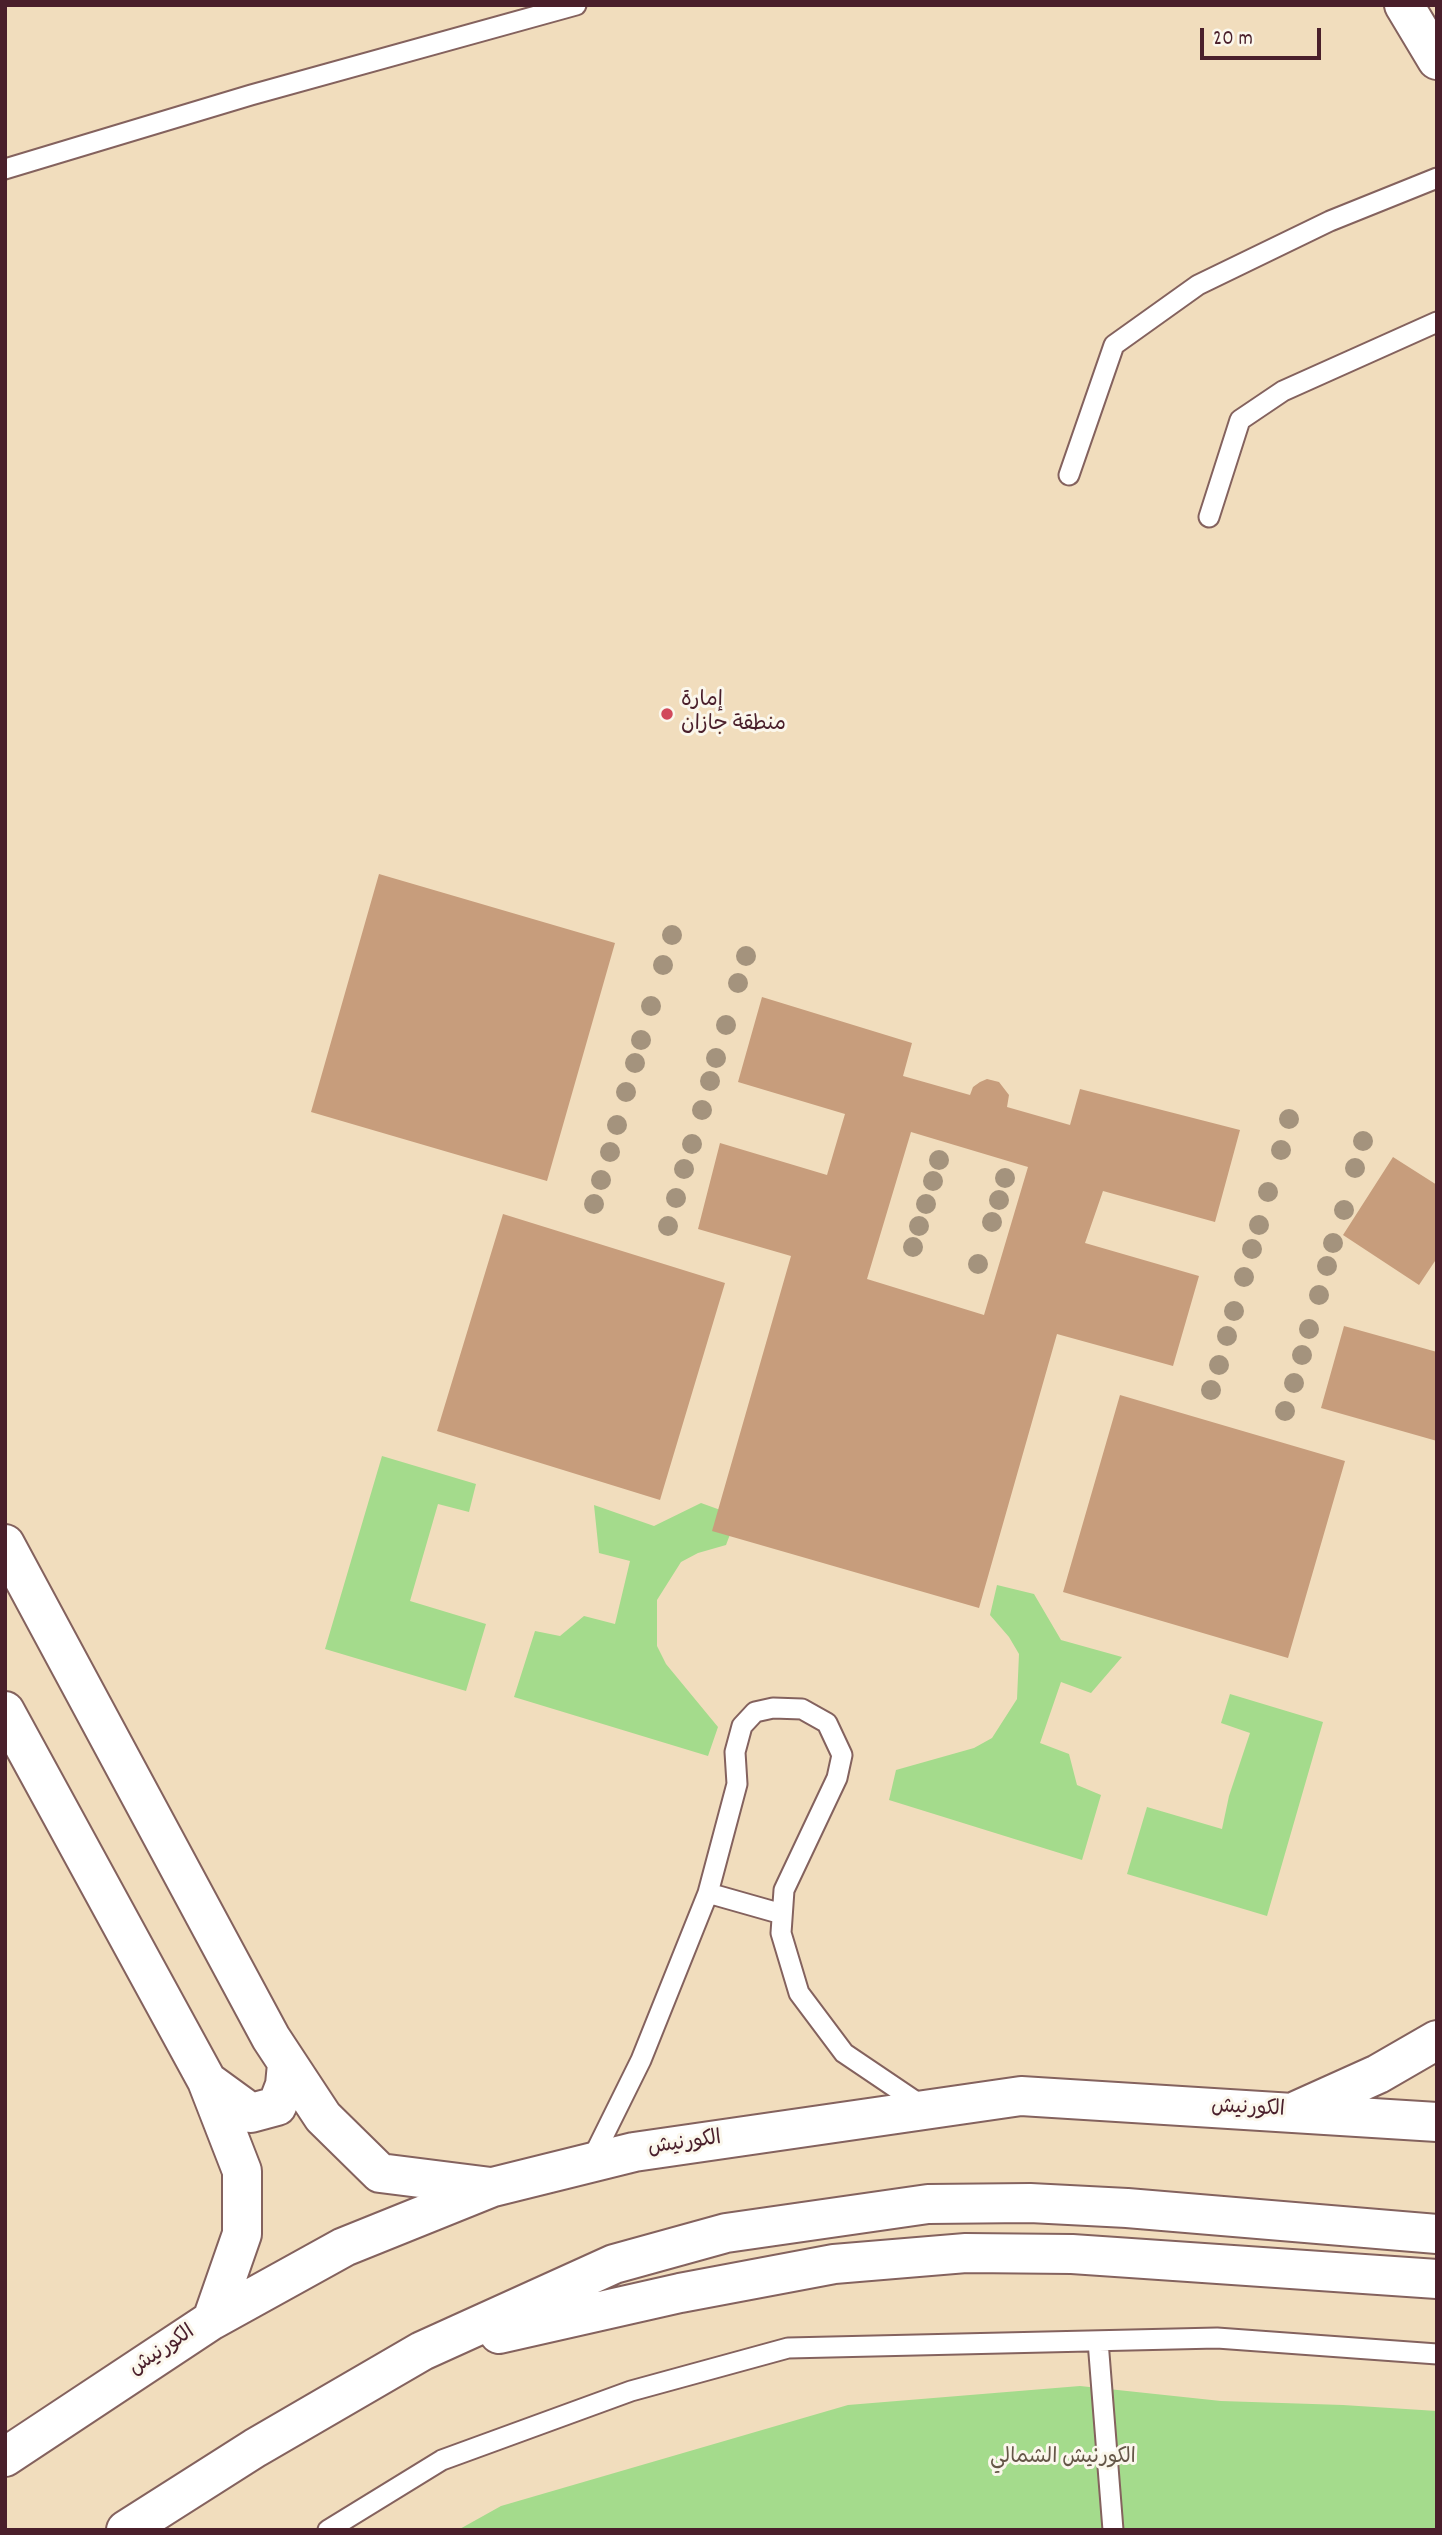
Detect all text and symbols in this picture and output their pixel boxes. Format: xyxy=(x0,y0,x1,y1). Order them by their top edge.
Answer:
scale bar xyxy=(1204,14,1325,58)
text: 20 m xyxy=(1213,25,1253,55)
place label: إمارة منطقة جازان xyxy=(681,689,786,739)
marker: إمارة منطقة جازان xyxy=(659,706,675,722)
street label: الكورنيش xyxy=(1210,2095,1286,2125)
street label: الكورنيش xyxy=(647,2127,723,2163)
street label: الكورنيش xyxy=(125,2321,201,2383)
park label: الكورنيش الشمالي xyxy=(990,2446,1136,2472)

